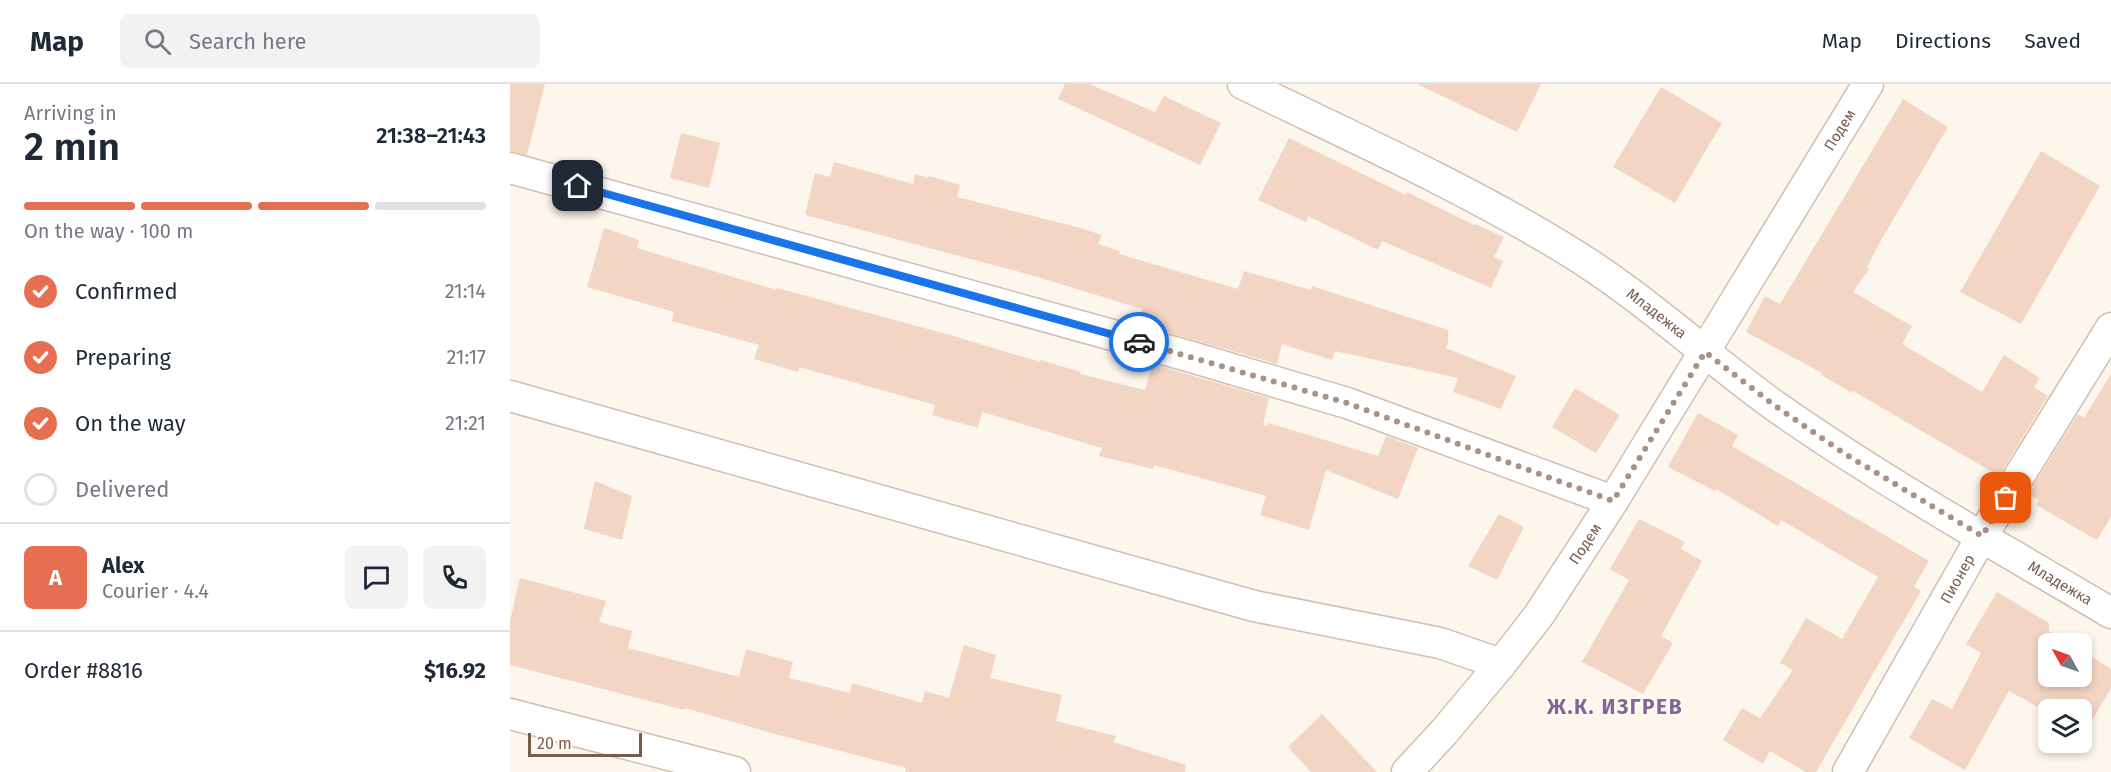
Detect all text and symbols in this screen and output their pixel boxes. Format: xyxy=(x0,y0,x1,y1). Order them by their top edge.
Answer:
search box xyxy=(120,14,540,68)
text: Map xyxy=(30,25,84,58)
icon: search xyxy=(141,25,174,58)
text: Search here xyxy=(189,28,307,55)
text: Map xyxy=(1822,28,1862,54)
text: Directions xyxy=(1895,28,1991,54)
text: Saved xyxy=(2024,28,2081,54)
text: Arriving in xyxy=(24,101,117,125)
street label: Подем xyxy=(1820,106,1859,154)
text: 21:38–21:43 xyxy=(376,122,486,149)
text: 2 min xyxy=(24,124,120,170)
pin xyxy=(552,160,603,211)
icon: home xyxy=(561,169,594,202)
text: On the way · 100 m xyxy=(24,219,193,243)
icon: check xyxy=(24,275,57,308)
text: Confirmed xyxy=(75,278,178,305)
text: 21:14 xyxy=(445,279,486,303)
street label: Младежка xyxy=(1623,284,1690,343)
courier xyxy=(1109,312,1169,372)
icon: car xyxy=(1123,326,1156,359)
icon: check xyxy=(24,341,57,374)
text: Preparing xyxy=(75,344,171,371)
text: 21:17 xyxy=(446,345,486,369)
icon: check xyxy=(24,407,57,440)
text: On the way xyxy=(75,410,186,437)
text: 21:21 xyxy=(445,411,486,435)
pin xyxy=(1980,472,2031,523)
text: Delivered xyxy=(75,476,170,503)
icon: bag xyxy=(1989,481,2022,514)
street label: Подем xyxy=(1565,520,1605,568)
button: chat xyxy=(345,546,408,609)
button: phone xyxy=(423,546,486,609)
street label: Пионер xyxy=(1936,551,1979,607)
text: Alex xyxy=(102,552,145,579)
street label: Младежка xyxy=(2025,557,2095,609)
text: A xyxy=(49,564,62,591)
text: Courier · 4.4 xyxy=(102,579,209,603)
north arrow xyxy=(2038,633,2092,687)
map controls xyxy=(2038,633,2092,753)
text: Order #8816 xyxy=(24,657,143,684)
text: $16.92 xyxy=(424,657,486,684)
district label: Ж.К. ИЗГРЕВ xyxy=(1546,694,1683,720)
button: layers xyxy=(2038,699,2092,753)
scale bar xyxy=(528,730,642,758)
text: 20 m xyxy=(537,734,572,753)

